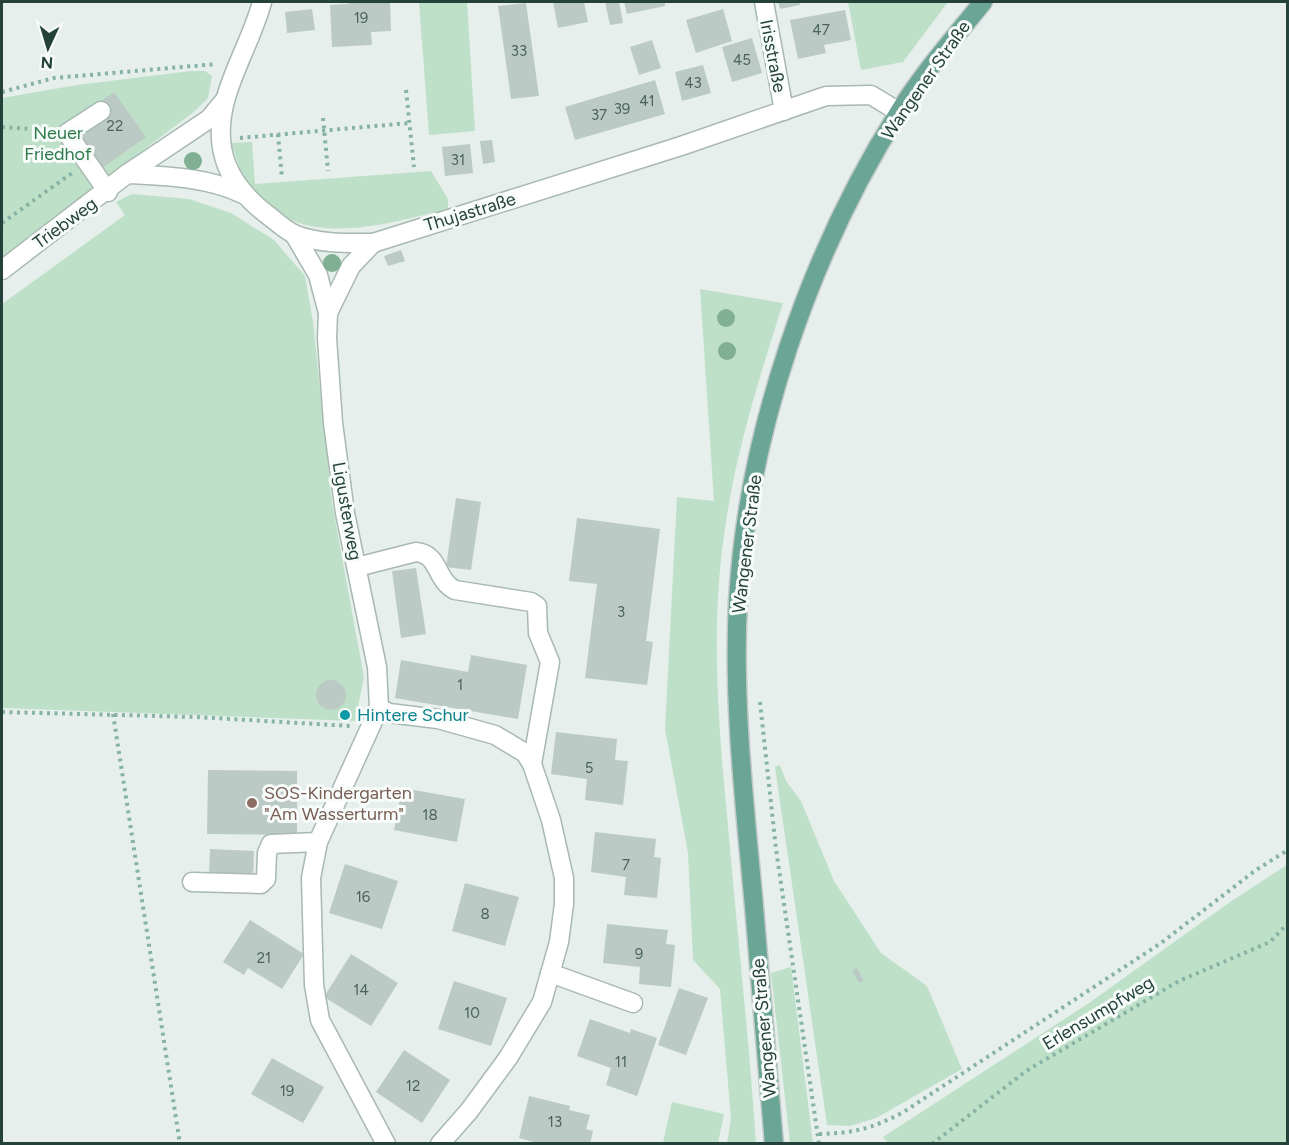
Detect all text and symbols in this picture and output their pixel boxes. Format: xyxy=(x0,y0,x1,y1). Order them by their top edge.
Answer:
house number: 19 xyxy=(354,9,368,27)
street label: Wangener Straße xyxy=(877,16,975,144)
north arrow xyxy=(18,18,78,78)
street label: Irisstraße xyxy=(755,18,791,95)
house number: 47 xyxy=(812,21,830,39)
house number: 33 xyxy=(511,42,527,60)
house number: 45 xyxy=(733,51,751,69)
text: N xyxy=(40,53,54,72)
house number: 43 xyxy=(684,74,702,92)
house number: 41 xyxy=(639,92,655,110)
house number: 39 xyxy=(614,100,630,118)
house number: 37 xyxy=(591,106,607,124)
house number: 22 xyxy=(107,117,123,135)
park label: Neuer Friedhof xyxy=(24,122,92,165)
house number: 31 xyxy=(451,151,465,169)
street label: Thujastraße xyxy=(422,188,519,236)
street label: Triebweg xyxy=(29,192,101,254)
street label: Ligusterweg xyxy=(328,460,366,562)
street label: Wangener Straße xyxy=(728,473,766,615)
house number: 3 xyxy=(617,603,625,621)
house number: 1 xyxy=(457,676,463,694)
place label: Hintere Schur xyxy=(357,704,469,726)
marker: Hintere Schur xyxy=(338,708,352,722)
house number: 5 xyxy=(585,759,593,777)
place label: SOS-Kindergarten "Am Wasserturm" xyxy=(264,782,412,825)
marker: SOS-Kindergarten "Am Wasserturm" xyxy=(245,796,259,810)
house number: 18 xyxy=(422,806,438,824)
house number: 7 xyxy=(622,856,630,874)
house number: 16 xyxy=(356,888,371,906)
house number: 8 xyxy=(480,905,490,923)
house number: 9 xyxy=(635,945,643,963)
house number: 21 xyxy=(257,949,271,967)
street label: Wangener Straße xyxy=(747,957,781,1099)
street label: Erlensumpfweg xyxy=(1038,971,1158,1055)
house number: 14 xyxy=(353,981,369,999)
house number: 10 xyxy=(464,1004,480,1022)
house number: 11 xyxy=(615,1053,627,1071)
house number: 12 xyxy=(406,1077,420,1095)
house number: 19 xyxy=(280,1082,294,1100)
house number: 13 xyxy=(548,1113,562,1131)

